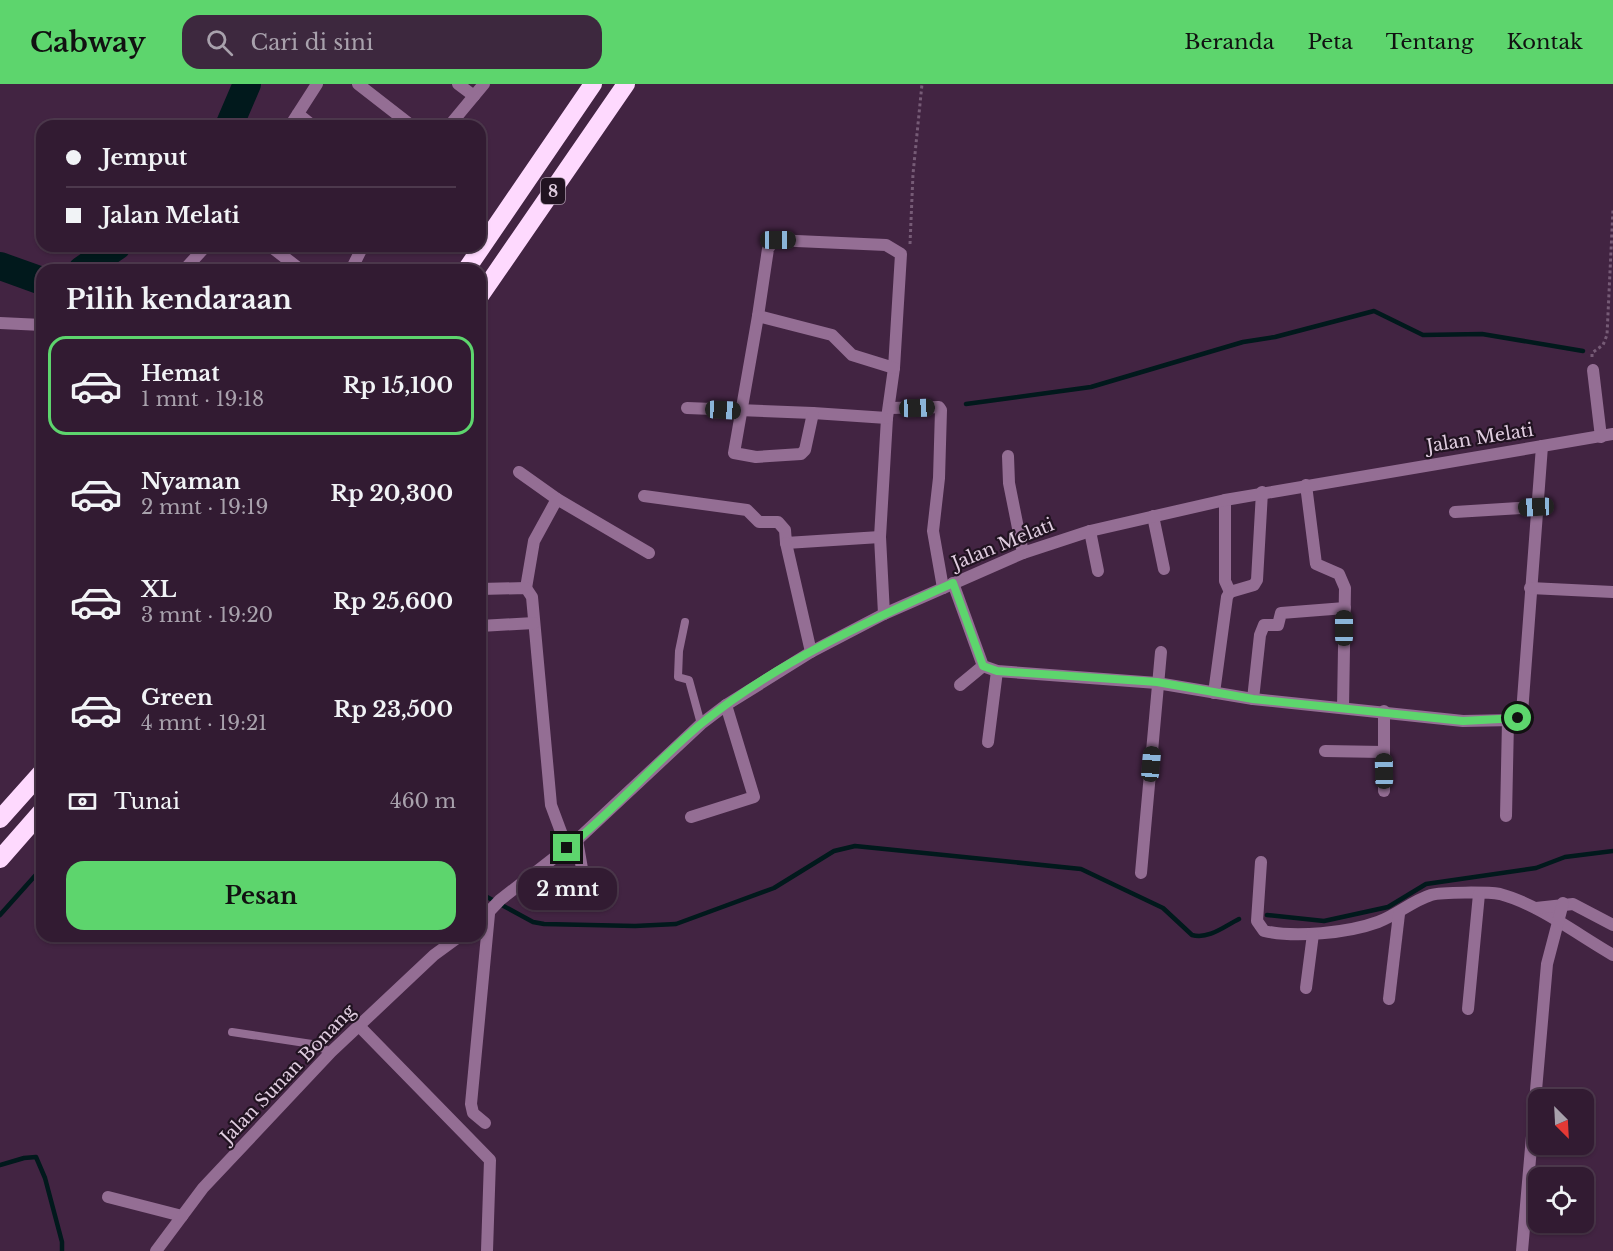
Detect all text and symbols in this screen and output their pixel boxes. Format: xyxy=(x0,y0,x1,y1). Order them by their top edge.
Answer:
search box xyxy=(182,15,602,69)
text: Cabway xyxy=(30,25,146,60)
icon: search xyxy=(203,26,236,59)
text: Cari di sini xyxy=(251,29,374,56)
text: Beranda xyxy=(1184,29,1274,55)
text: Peta xyxy=(1307,29,1353,55)
text: Tentang xyxy=(1386,29,1474,55)
text: Kontak xyxy=(1507,29,1583,55)
text: Jemput xyxy=(102,144,187,171)
road number: 8 xyxy=(541,178,565,204)
text: Jalan Melati xyxy=(102,202,240,229)
car xyxy=(760,231,796,249)
text: Pilih kendaraan xyxy=(66,283,292,316)
icon: car xyxy=(69,359,123,413)
text: Hemat xyxy=(141,360,220,387)
text: Rp 15,100 xyxy=(343,372,453,399)
text: 1 mnt · 19:18 xyxy=(141,387,264,411)
car xyxy=(899,398,935,418)
car xyxy=(705,400,741,420)
street label: Jalan Melati xyxy=(1423,419,1535,458)
icon: car xyxy=(69,467,123,521)
text: Nyaman xyxy=(141,468,240,495)
text: Rp 20,300 xyxy=(330,480,453,507)
text: 2 mnt · 19:19 xyxy=(141,495,268,519)
car xyxy=(1518,497,1554,517)
street label: Jalan Melati xyxy=(947,514,1057,575)
icon: car xyxy=(69,575,123,629)
text: XL xyxy=(141,576,176,603)
text: Rp 25,600 xyxy=(333,588,453,615)
text: 3 mnt · 19:20 xyxy=(141,603,273,627)
car xyxy=(1335,610,1353,646)
icon: car xyxy=(69,683,123,737)
text: Green xyxy=(141,684,213,711)
text: Rp 23,500 xyxy=(333,696,453,723)
route start xyxy=(1504,704,1531,731)
text: 4 mnt · 19:21 xyxy=(141,711,267,735)
car xyxy=(1140,745,1162,783)
car xyxy=(1375,753,1393,789)
icon: cash xyxy=(66,785,99,818)
text: Tunai xyxy=(114,788,180,815)
text: 460 m xyxy=(390,789,456,813)
route end xyxy=(553,834,580,861)
button: Pesan xyxy=(66,861,456,930)
callout: 2 mnt xyxy=(518,869,616,911)
text: 2 mnt xyxy=(536,877,599,901)
street label: Jalan Sunan Bonang xyxy=(215,1000,360,1149)
north arrow xyxy=(1528,1089,1594,1155)
map controls xyxy=(1528,1089,1594,1233)
button: locate xyxy=(1528,1167,1594,1233)

